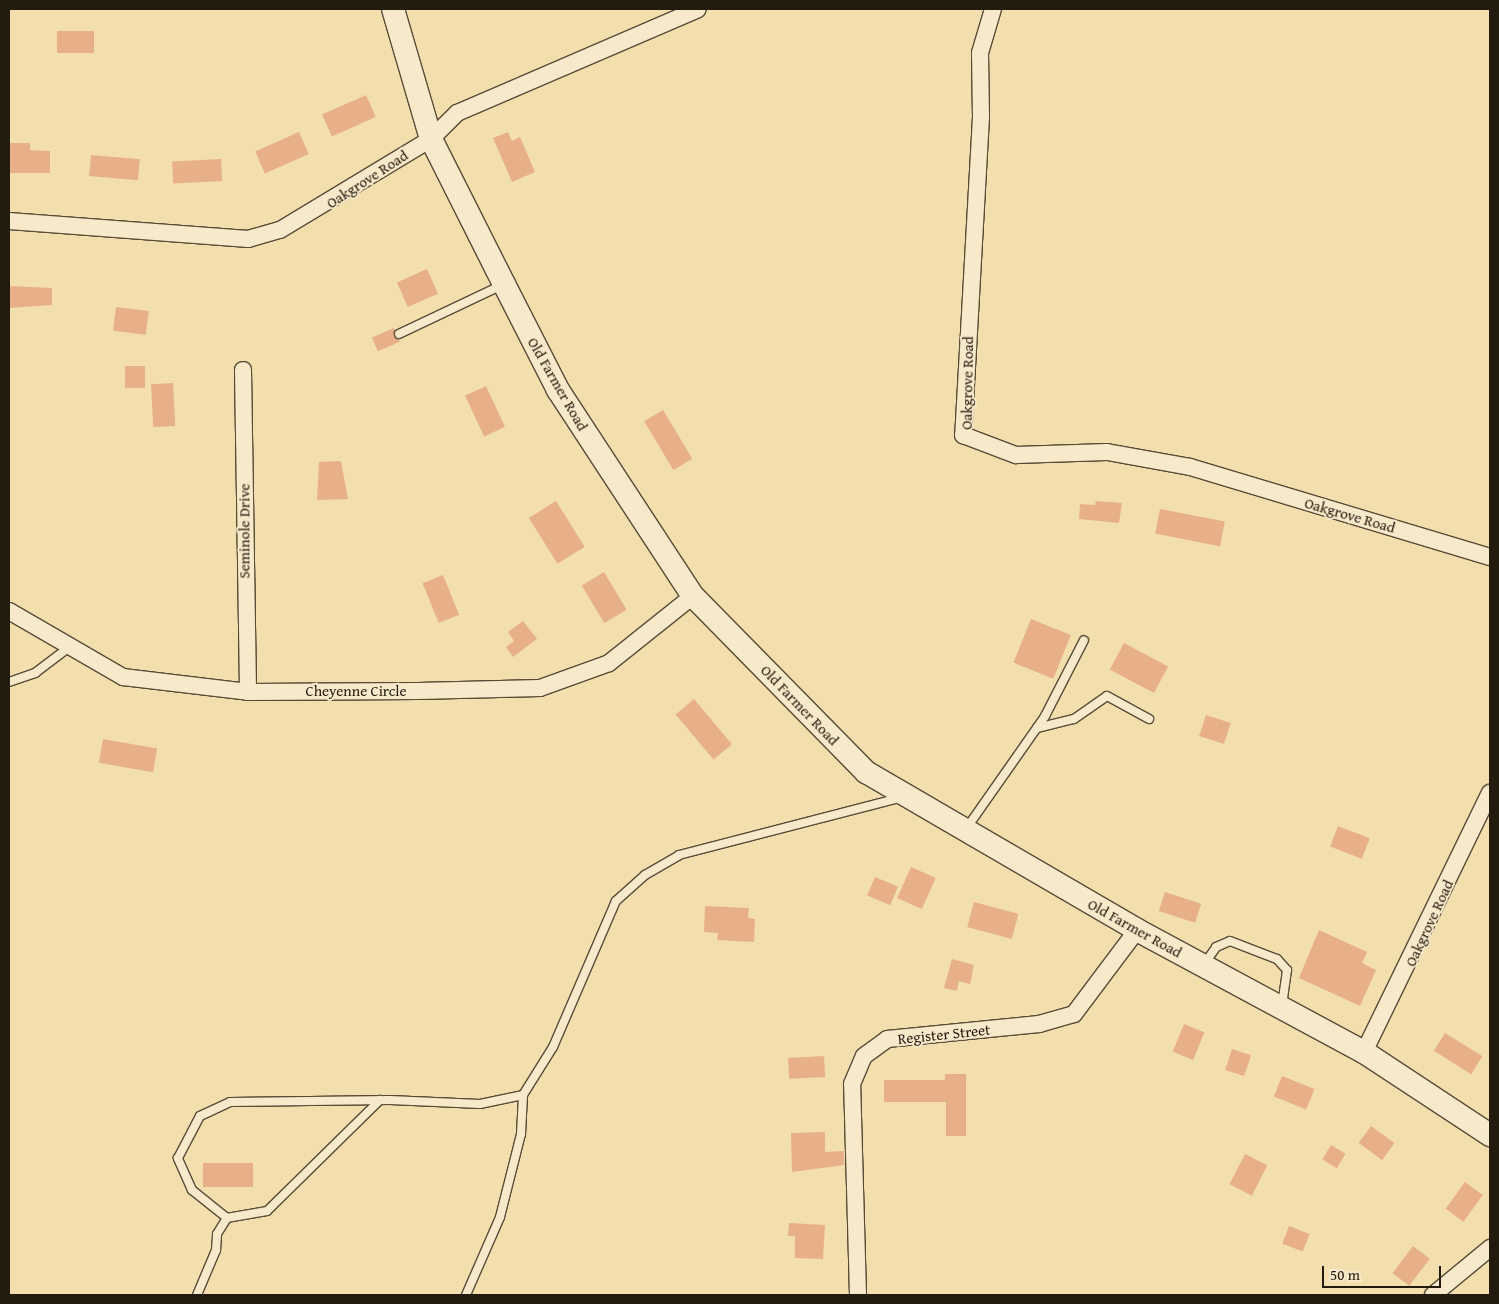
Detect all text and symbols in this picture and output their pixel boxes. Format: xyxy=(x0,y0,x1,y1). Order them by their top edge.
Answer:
street label: Oakgrove Road xyxy=(323,146,411,212)
street label: Old Farmer Road xyxy=(524,334,592,434)
street label: Oakgrove Road xyxy=(957,336,977,430)
street label: Seminole Drive xyxy=(235,483,253,579)
street label: Oakgrove Road xyxy=(1303,493,1397,537)
street label: Old Farmer Road xyxy=(757,661,843,749)
street label: Cheyenne Circle xyxy=(305,682,407,700)
street label: Oakgrove Road xyxy=(1401,877,1457,969)
street label: Old Farmer Road xyxy=(1085,895,1185,961)
street label: Register Street xyxy=(897,1020,991,1048)
scale bar xyxy=(1324,1256,1443,1288)
text: 50 m xyxy=(1330,1264,1360,1285)

